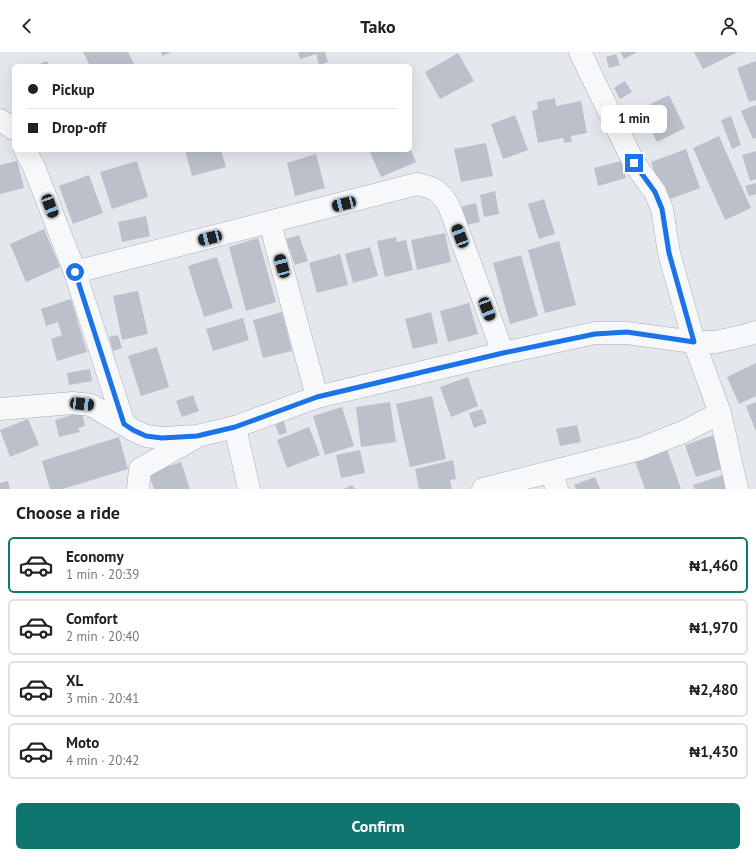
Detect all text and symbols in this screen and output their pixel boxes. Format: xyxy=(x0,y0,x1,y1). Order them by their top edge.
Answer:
icon: back xyxy=(16,15,38,37)
text: Tako xyxy=(360,15,396,38)
icon: person xyxy=(718,15,740,37)
text: Pickup xyxy=(52,80,95,99)
callout: 1 min xyxy=(601,105,667,133)
text: 1 min xyxy=(618,110,650,127)
text: Drop-off xyxy=(52,118,106,137)
route end xyxy=(625,154,643,172)
car xyxy=(40,193,60,219)
car xyxy=(331,195,357,213)
car xyxy=(450,223,470,249)
car xyxy=(197,229,223,247)
car xyxy=(273,253,291,279)
route start xyxy=(66,263,84,281)
car xyxy=(477,296,497,322)
car xyxy=(69,397,95,411)
text: Choose a ride xyxy=(16,501,120,524)
icon: car xyxy=(18,547,54,583)
text: Economy xyxy=(66,547,124,566)
text: ₦1,460 xyxy=(689,556,738,575)
text: 1 min · 20:39 xyxy=(66,566,139,583)
icon: car xyxy=(18,609,54,645)
text: Comfort xyxy=(66,609,118,628)
text: ₦1,970 xyxy=(689,618,738,637)
text: 2 min · 20:40 xyxy=(66,628,139,645)
icon: car xyxy=(18,671,54,707)
text: XL xyxy=(66,671,83,690)
text: ₦2,480 xyxy=(689,680,738,699)
text: 3 min · 20:41 xyxy=(66,690,139,707)
icon: car xyxy=(18,733,54,769)
text: Moto xyxy=(66,733,99,752)
text: ₦1,430 xyxy=(689,742,738,761)
text: 4 min · 20:42 xyxy=(66,752,139,769)
button: Confirm xyxy=(16,803,740,849)

